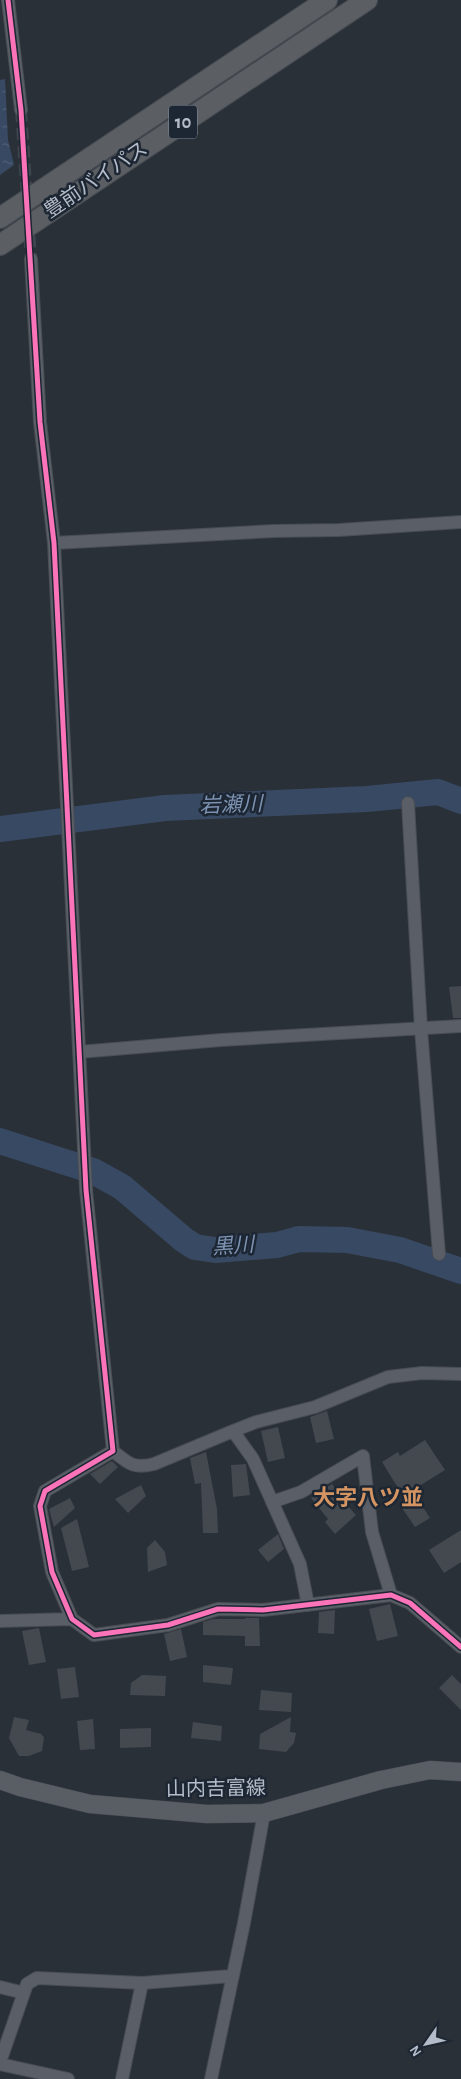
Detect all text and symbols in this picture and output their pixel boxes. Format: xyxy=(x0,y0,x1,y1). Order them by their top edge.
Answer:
road number: 10 xyxy=(169,105,197,138)
street label: 豊前バイパス xyxy=(40,137,151,222)
water label: 岩瀬川 xyxy=(199,792,265,817)
water label: 黒川 xyxy=(211,1234,257,1258)
district label: 大字八ツ並 xyxy=(313,1486,423,1509)
street label: 山内吉富線 xyxy=(166,1776,266,1800)
north arrow xyxy=(401,2019,451,2069)
text: N xyxy=(408,2043,425,2059)

